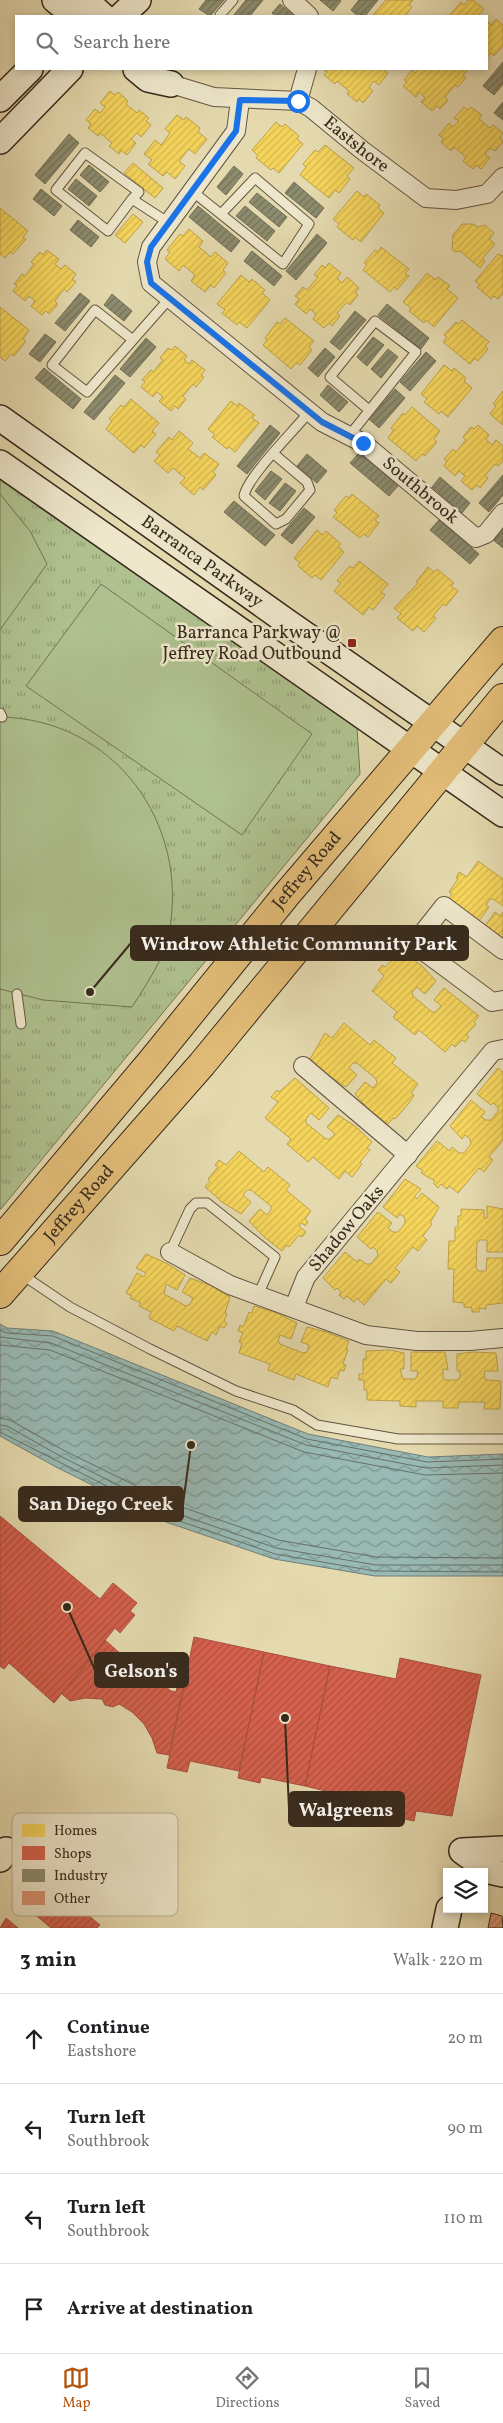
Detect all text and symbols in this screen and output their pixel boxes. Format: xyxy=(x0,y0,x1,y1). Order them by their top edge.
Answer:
search box xyxy=(15,15,488,70)
icon: search xyxy=(33,29,61,57)
text: Search here xyxy=(73,30,170,56)
route start xyxy=(287,90,310,113)
street label: Eastshore xyxy=(318,111,394,179)
route end xyxy=(352,432,375,455)
street label: Southbrook xyxy=(376,452,464,531)
street label: Barranca Parkway xyxy=(136,510,268,614)
place label: Barranca Parkway @ Jeffrey Road Outbound xyxy=(163,621,342,667)
marker: Barranca Parkway @ Jeffrey Road Outbound xyxy=(346,637,358,649)
street label: Jeffrey Road xyxy=(266,826,348,915)
callout: Windrow Athletic Community Park xyxy=(131,926,468,960)
text: Windrow Athletic Community Park xyxy=(141,932,458,958)
street label: Jeffrey Road xyxy=(38,1160,120,1248)
street label: Shadow Oaks xyxy=(303,1180,391,1278)
callout: San Diego Creek xyxy=(19,1487,183,1521)
text: San Diego Creek xyxy=(29,1492,174,1518)
callout: Gelson's xyxy=(95,1653,188,1687)
text: Gelson's xyxy=(104,1659,178,1685)
callout: Walgreens xyxy=(289,1792,404,1826)
text: Walgreens xyxy=(299,1798,393,1824)
legend xyxy=(12,1813,178,1916)
text: Homes xyxy=(54,1822,97,1841)
text: Shops xyxy=(54,1845,92,1864)
text: Industry xyxy=(54,1867,108,1886)
map controls xyxy=(443,1868,488,1913)
button: layers xyxy=(443,1868,488,1913)
text: Other xyxy=(54,1890,90,1909)
text: 3 min xyxy=(20,1946,76,1975)
text: Walk · 220 m xyxy=(393,1950,483,1972)
text: Continue xyxy=(67,2015,150,2041)
icon: ahead xyxy=(20,2025,48,2053)
text: 20 m xyxy=(448,2028,483,2050)
text: Eastshore xyxy=(67,2041,136,2063)
text: Turn left xyxy=(67,2105,146,2131)
icon: left xyxy=(20,2115,48,2143)
text: 90 m xyxy=(447,2118,483,2140)
text: Southbrook xyxy=(67,2131,150,2153)
text: Turn left xyxy=(67,2195,146,2221)
icon: left xyxy=(20,2205,48,2233)
text: 110 m xyxy=(444,2208,483,2230)
text: Southbrook xyxy=(67,2221,150,2243)
icon: arrive xyxy=(20,2295,48,2323)
text: Arrive at destination xyxy=(67,2296,253,2322)
tab: Map xyxy=(62,2364,90,2413)
tab: Directions xyxy=(215,2364,280,2413)
tab: Saved xyxy=(404,2364,441,2413)

